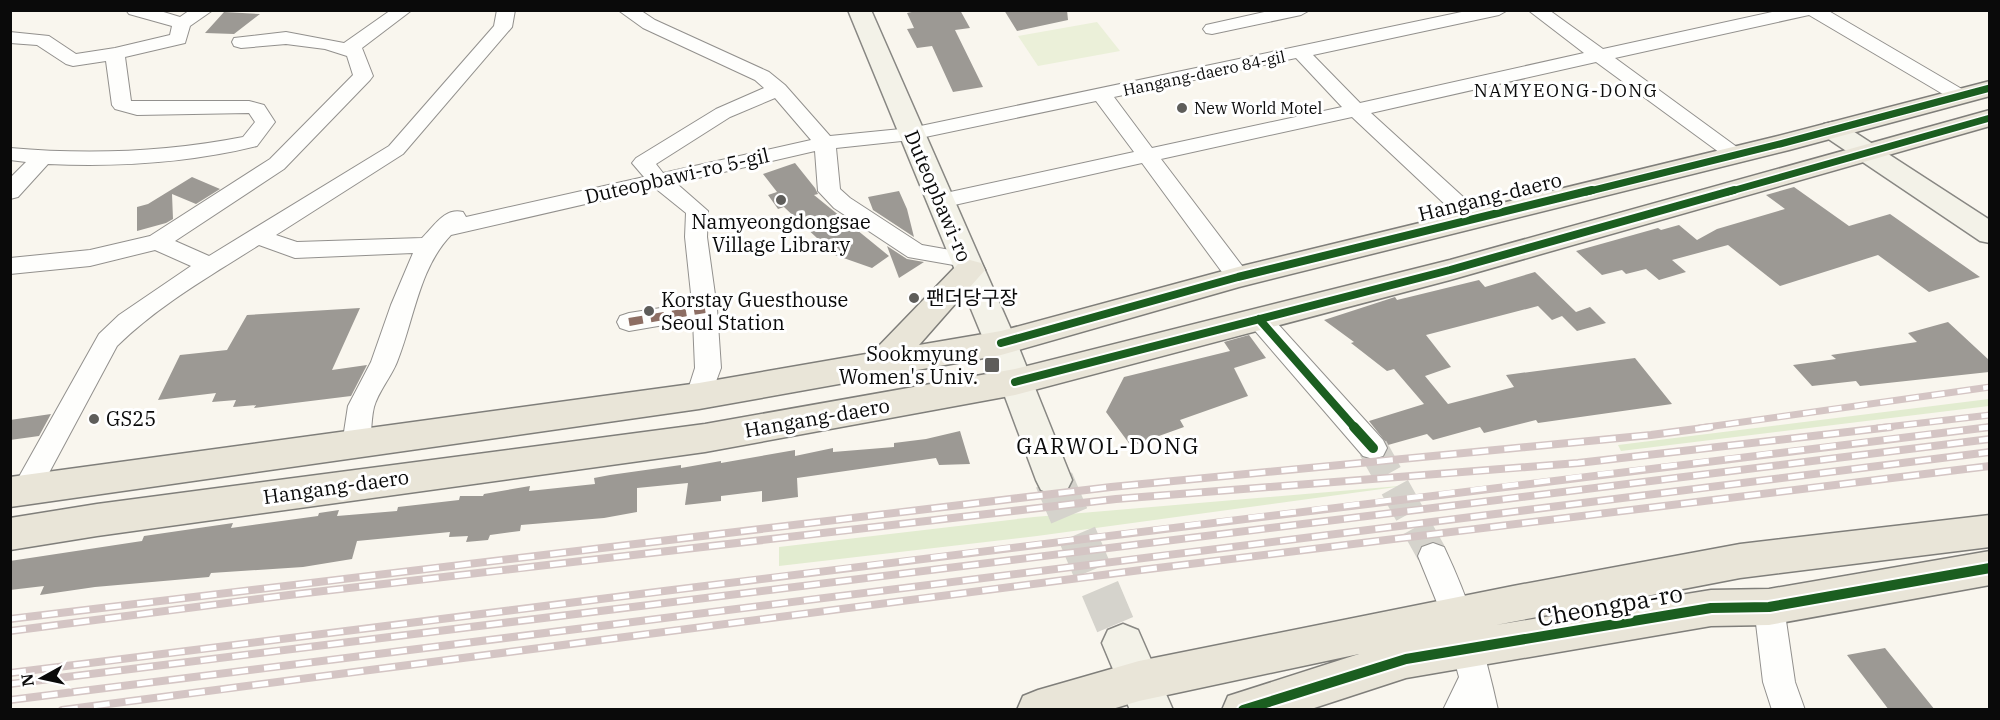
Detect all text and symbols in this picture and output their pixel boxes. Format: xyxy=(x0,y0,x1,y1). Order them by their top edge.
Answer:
street label: Hangang-daero 84-gil xyxy=(1121,46,1287,100)
district label: NAMYEONG-DONG xyxy=(1474,79,1658,102)
place label: New World Motel xyxy=(1194,98,1322,118)
marker: New World Motel xyxy=(1175,101,1189,115)
street label: Duteopbawi-ro xyxy=(899,126,978,266)
street label: Duteopbawi-ro 5-gil xyxy=(582,141,772,210)
street label: Hangang-daero xyxy=(1415,166,1564,227)
marker: Namyeongdongsae Village Library xyxy=(774,193,788,207)
place label: Namyeongdongsae Village Library xyxy=(691,208,871,258)
place label: 팬더당구장 xyxy=(926,284,1018,311)
place label: Korstay Guesthouse Seoul Station xyxy=(661,286,848,336)
marker: 팬더당구장 xyxy=(907,291,921,305)
marker: Korstay Guesthouse Seoul Station xyxy=(642,304,656,318)
place label: Sookmyung Women's Univ. xyxy=(839,340,978,390)
marker: Sookmyung Women's Univ. xyxy=(983,356,1001,374)
street label: Hangang-daero xyxy=(742,391,892,444)
place label: GS25 xyxy=(106,405,156,432)
marker: GS25 xyxy=(87,412,101,426)
district label: GARWOL-DONG xyxy=(1016,431,1200,460)
street label: Hangang-daero xyxy=(261,463,411,510)
street label: Cheongpa-ro xyxy=(1535,576,1685,634)
north arrow xyxy=(12,648,72,708)
text: N xyxy=(16,672,38,688)

